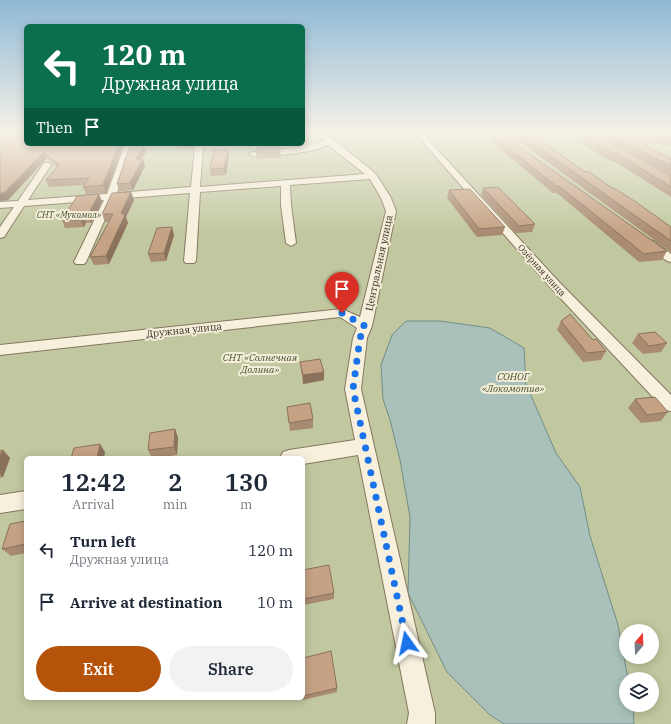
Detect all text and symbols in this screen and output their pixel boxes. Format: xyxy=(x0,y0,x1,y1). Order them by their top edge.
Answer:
text: 120 m xyxy=(102,36,186,73)
icon: left xyxy=(36,40,88,92)
text: Дружная улица xyxy=(102,72,239,95)
icon: arrive xyxy=(81,116,103,138)
text: Then xyxy=(36,118,73,137)
park label: СНТ «Мукомол» xyxy=(37,209,101,220)
street label: Центральная улица xyxy=(362,213,396,312)
street label: Озёрная улица xyxy=(516,242,568,298)
pin xyxy=(325,272,359,313)
icon: arrive xyxy=(331,278,353,300)
street label: Дружная улица xyxy=(146,320,223,340)
park label: СНТ «Солнечная Долина» xyxy=(223,351,298,376)
park label: СОНОГ «Локомотив» xyxy=(482,370,544,395)
text: 12:42 xyxy=(61,466,126,498)
text: 2 xyxy=(168,466,182,498)
text: 130 xyxy=(225,466,268,498)
text: Arrival xyxy=(72,496,115,513)
text: min xyxy=(163,496,188,513)
text: m xyxy=(240,496,253,513)
text: Turn left xyxy=(70,532,136,551)
icon: left xyxy=(36,539,58,561)
text: 120 m xyxy=(248,541,293,560)
text: Дружная улица xyxy=(70,551,169,568)
icon: arrive xyxy=(36,591,58,613)
text: Arrive at destination xyxy=(70,593,222,612)
text: 10 m xyxy=(257,593,293,612)
position arrow xyxy=(386,622,428,664)
north arrow xyxy=(619,624,659,664)
map controls xyxy=(619,624,659,712)
button: Exit xyxy=(36,646,161,692)
button: Share xyxy=(169,646,293,692)
button: layers xyxy=(619,672,659,712)

